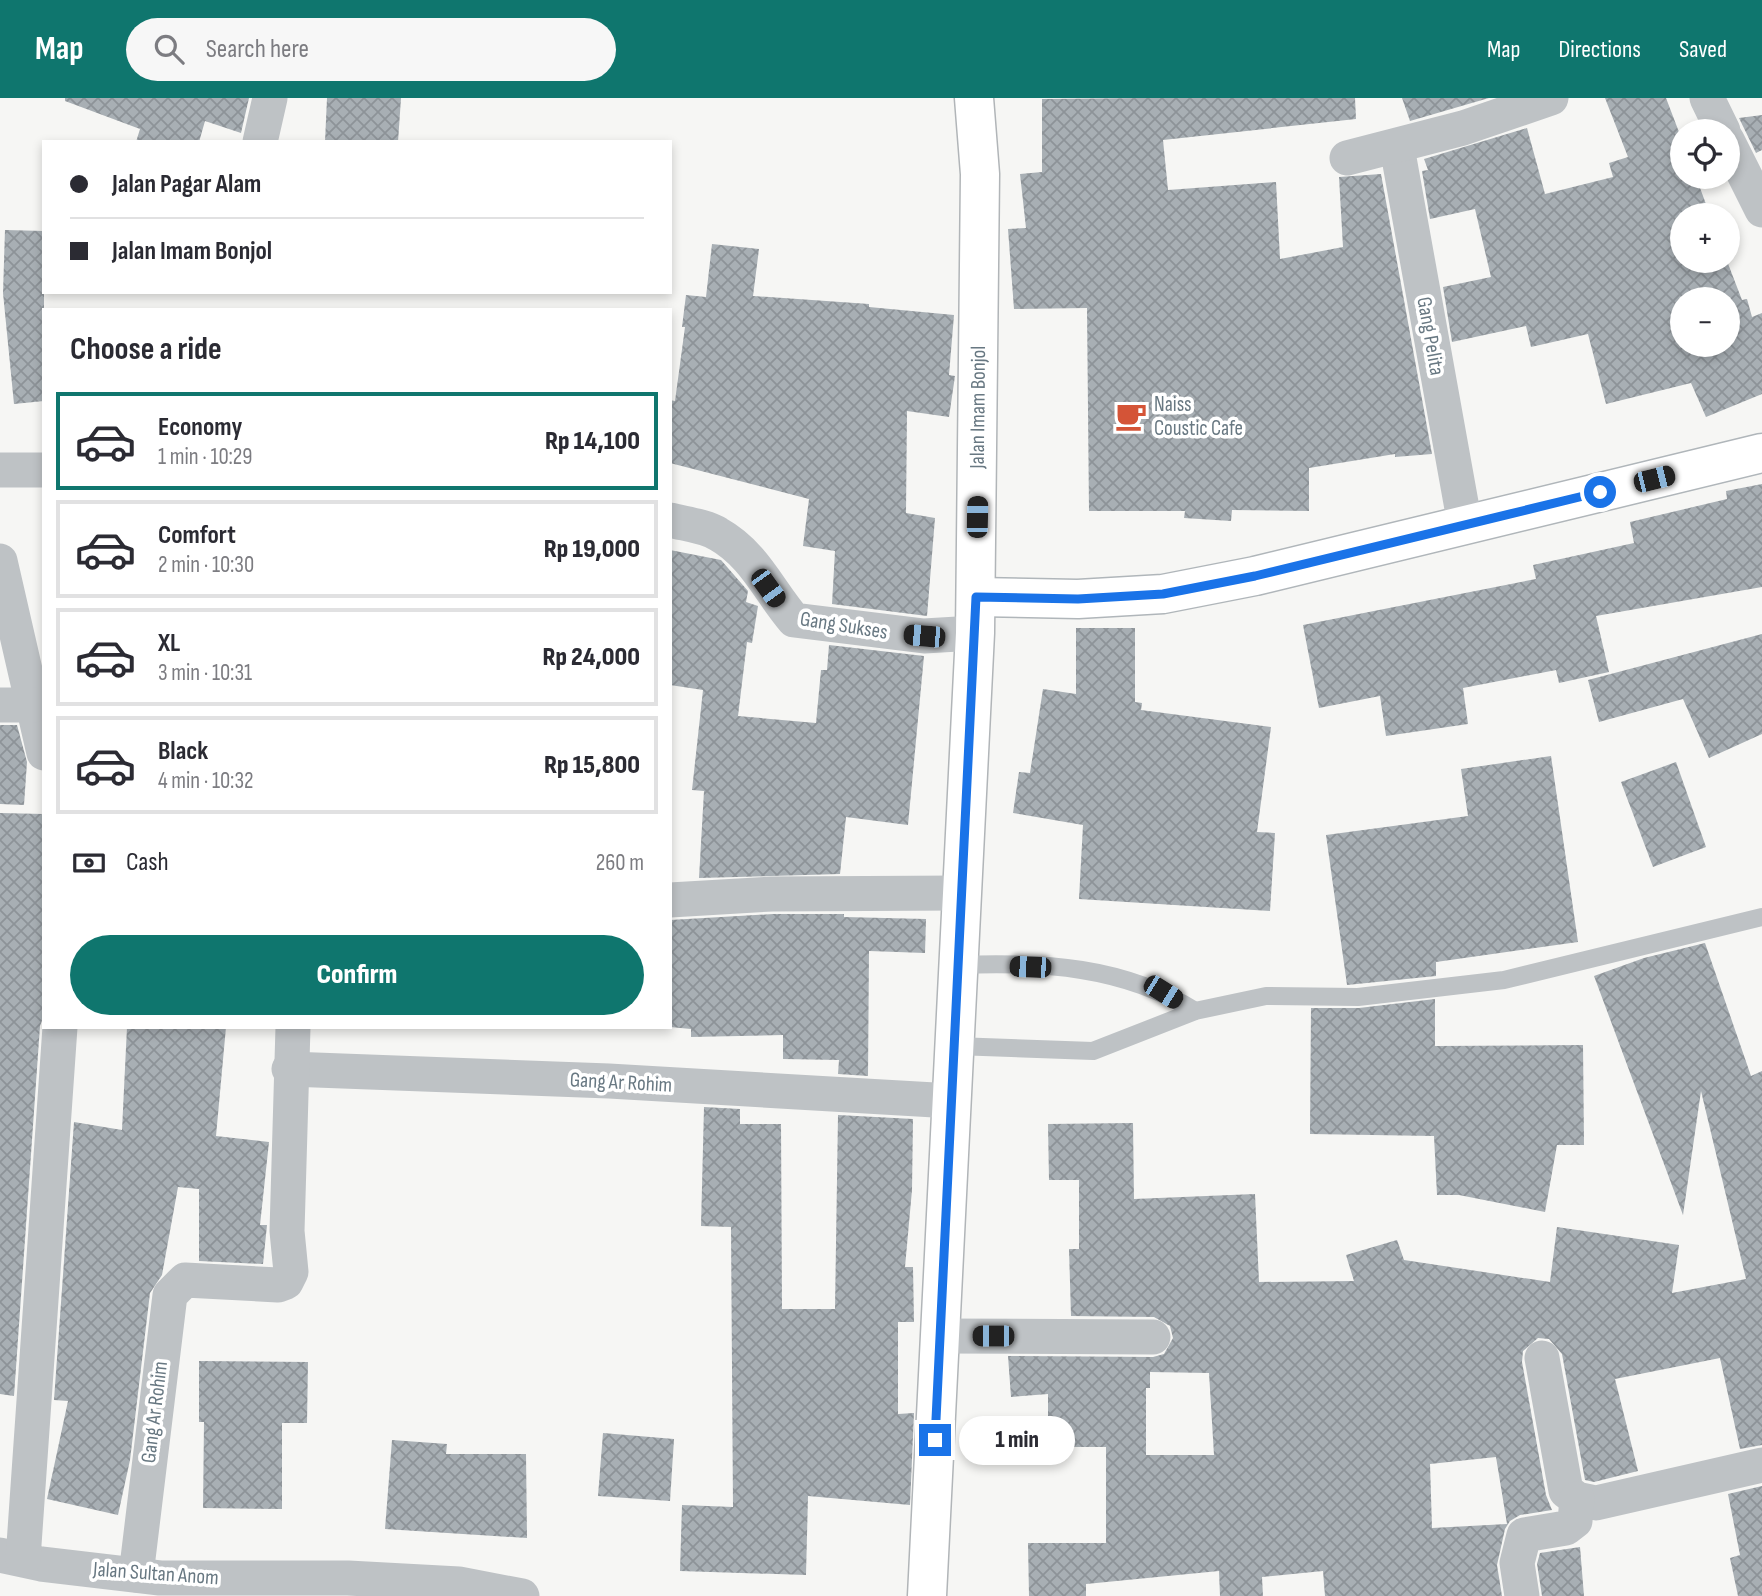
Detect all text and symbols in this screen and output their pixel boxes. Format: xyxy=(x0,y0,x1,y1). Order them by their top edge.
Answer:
search box xyxy=(126,18,616,81)
text: Map xyxy=(35,29,84,69)
icon: search xyxy=(150,30,188,68)
text: Search here xyxy=(206,34,309,65)
text: Map xyxy=(1487,35,1520,64)
text: Directions xyxy=(1558,35,1641,64)
text: Saved xyxy=(1679,35,1727,64)
map controls xyxy=(1670,119,1740,357)
button: locate xyxy=(1670,119,1740,189)
text: Jalan Pagar Alam xyxy=(112,169,261,200)
button: + xyxy=(1670,203,1740,273)
text: Jalan Imam Bonjol xyxy=(112,236,272,267)
button: − xyxy=(1670,287,1740,357)
street label: Gang Pelita xyxy=(1411,295,1450,377)
text: Choose a ride xyxy=(70,330,222,369)
street label: Jalan Imam Bonjol xyxy=(965,346,991,470)
place label: Naiss Coustic Cafe xyxy=(1154,392,1243,441)
cafe icon: Naiss Coustic Cafe xyxy=(1114,399,1148,433)
icon: car xyxy=(74,410,137,473)
text: Economy xyxy=(158,412,242,443)
text: Rp 14,100 xyxy=(545,426,640,457)
text: 1 min · 10:29 xyxy=(158,443,253,471)
car xyxy=(1632,464,1677,494)
route start xyxy=(1584,476,1616,508)
car xyxy=(967,496,988,538)
icon: car xyxy=(74,518,137,581)
text: Comfort xyxy=(158,520,236,551)
text: Rp 19,000 xyxy=(544,534,640,565)
text: 2 min · 10:30 xyxy=(158,551,254,579)
car xyxy=(748,565,789,611)
street label: Gang Sukses xyxy=(798,606,889,645)
car xyxy=(903,624,946,648)
icon: car xyxy=(74,626,137,689)
text: XL xyxy=(158,628,180,659)
text: Rp 24,000 xyxy=(543,642,640,673)
text: 3 min · 10:31 xyxy=(158,659,252,687)
icon: car xyxy=(74,734,137,797)
text: Black xyxy=(158,736,208,767)
text: Rp 15,800 xyxy=(544,750,640,781)
text: 4 min · 10:32 xyxy=(158,767,254,795)
icon: cash xyxy=(70,844,108,882)
text: Cash xyxy=(126,847,169,878)
text: 260 m xyxy=(596,849,644,877)
button: Confirm xyxy=(70,935,644,1015)
car xyxy=(1009,956,1052,978)
car xyxy=(1140,972,1187,1012)
street label: Gang Ar Rohim xyxy=(569,1067,673,1098)
car xyxy=(973,1326,1015,1347)
street label: Gang Ar Rohim xyxy=(136,1360,173,1464)
callout: 1 min xyxy=(960,1416,1075,1464)
route end xyxy=(919,1424,951,1456)
text: 1 min xyxy=(995,1426,1039,1454)
street label: Jalan Sultan Anom xyxy=(91,1557,220,1590)

